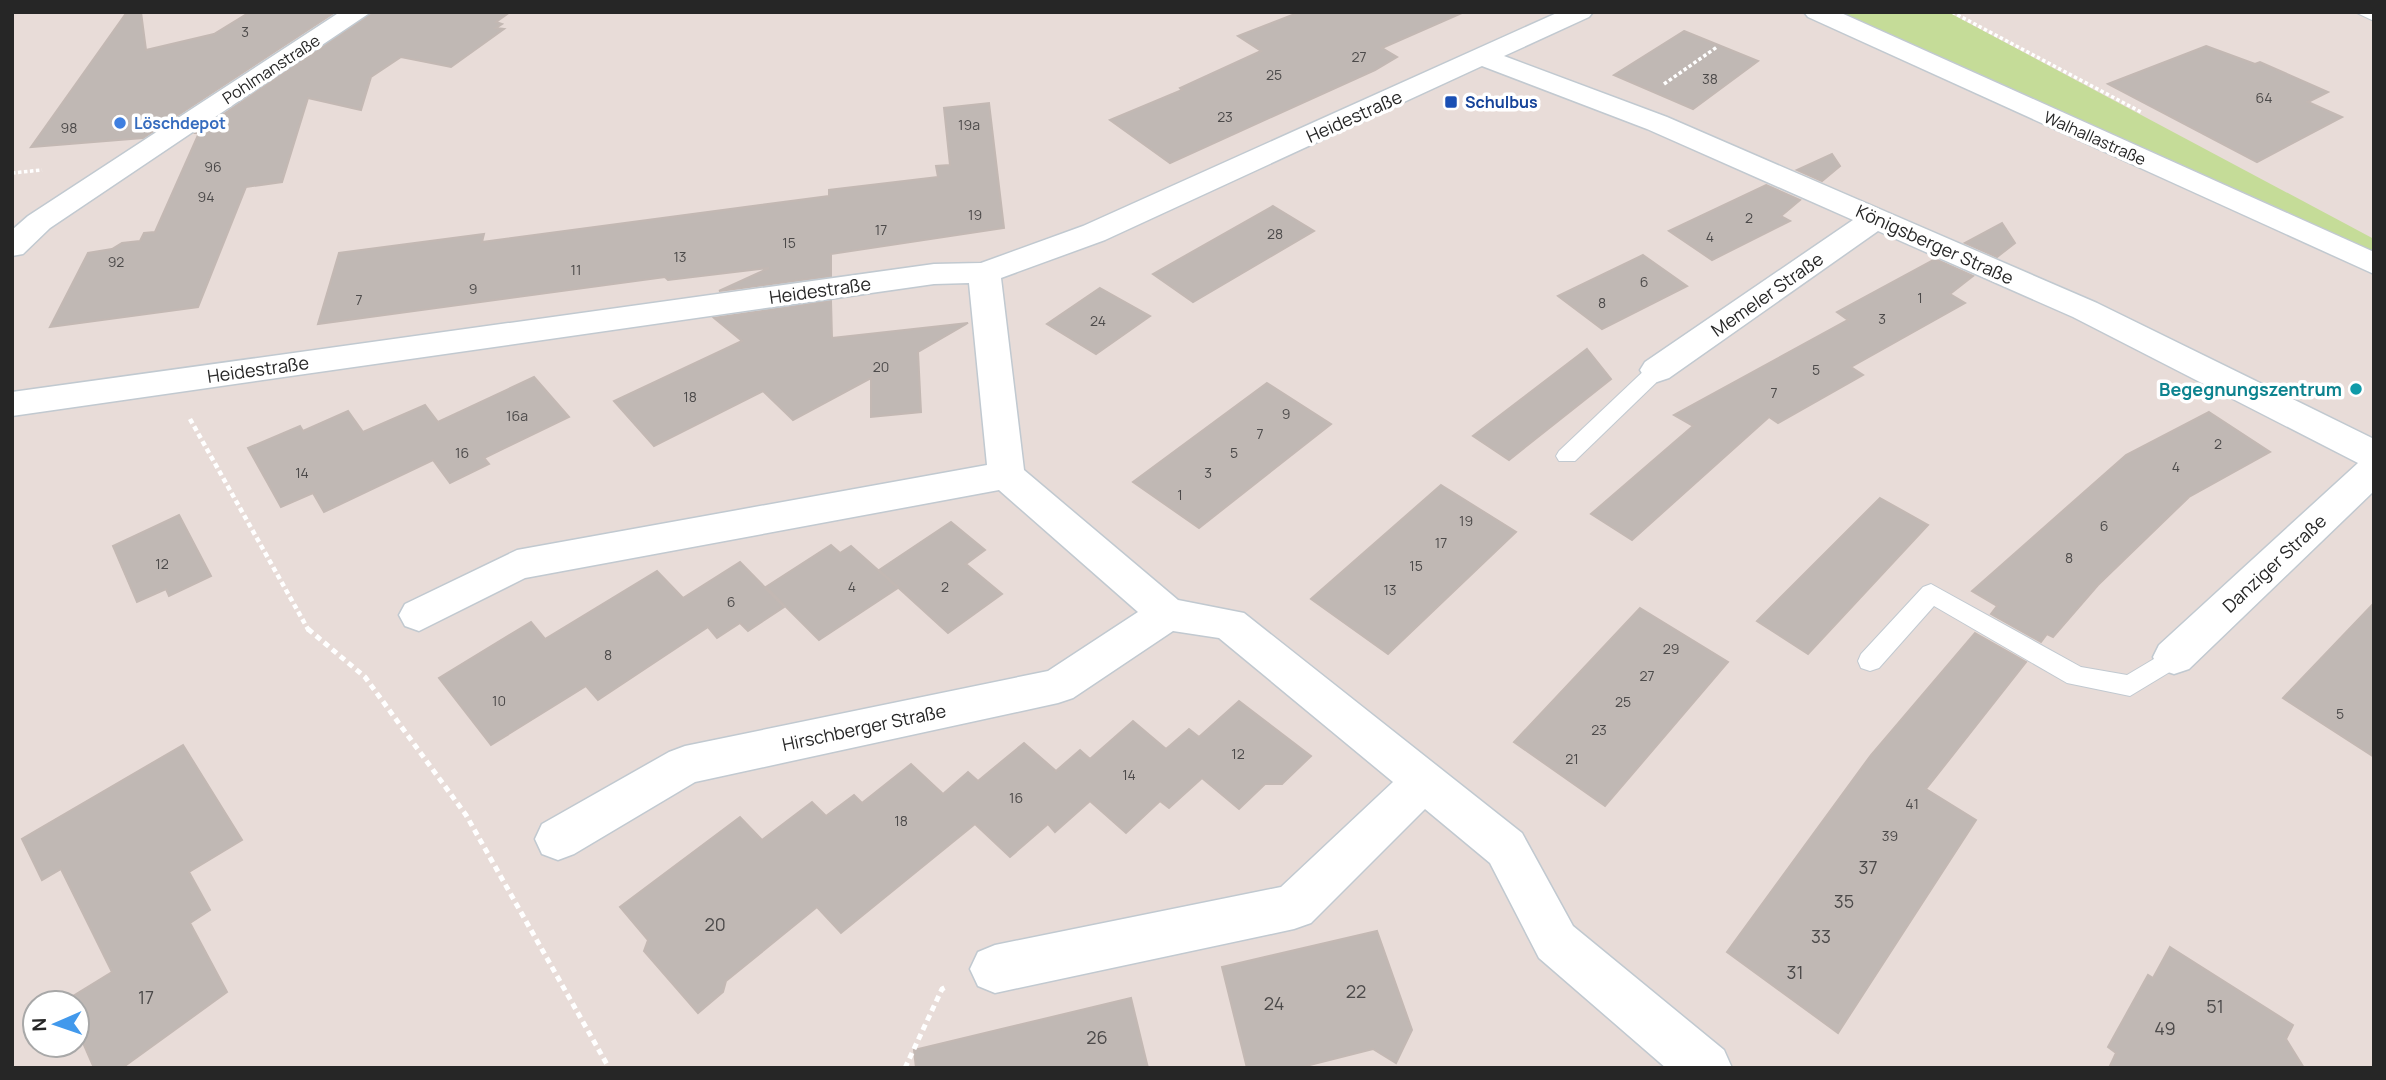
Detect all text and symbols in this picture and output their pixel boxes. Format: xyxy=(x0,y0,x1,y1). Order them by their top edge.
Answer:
house number: 3 xyxy=(241,22,249,41)
street label: Pohlmanstraße xyxy=(218,29,324,109)
house number: 27 xyxy=(1351,47,1367,66)
house number: 25 xyxy=(1266,65,1282,84)
house number: 38 xyxy=(1702,69,1718,88)
street label: Heidestraße xyxy=(1302,84,1406,148)
house number: 64 xyxy=(2256,88,2272,107)
place label: Schulbus xyxy=(1465,91,1538,113)
marker: Schulbus xyxy=(1443,94,1459,110)
street label: Walhallastraße xyxy=(2040,106,2150,170)
house number: 23 xyxy=(1217,107,1233,126)
place label: Löschdepot xyxy=(134,112,226,134)
marker: Löschdepot xyxy=(112,115,128,131)
house number: 19a xyxy=(958,115,980,134)
house number: 98 xyxy=(61,118,77,137)
house number: 96 xyxy=(204,157,222,176)
house number: 94 xyxy=(198,187,214,206)
street label: Königsberger Straße xyxy=(1853,198,2017,290)
house number: 19 xyxy=(968,205,982,224)
house number: 2 xyxy=(1745,208,1753,227)
house number: 17 xyxy=(875,220,887,239)
house number: 28 xyxy=(1267,224,1283,243)
house number: 4 xyxy=(1706,227,1714,246)
house number: 15 xyxy=(782,233,796,252)
street label: Memeler Straße xyxy=(1706,246,1828,342)
house number: 13 xyxy=(673,247,687,266)
house number: 92 xyxy=(108,252,124,271)
house number: 11 xyxy=(571,260,581,279)
street label: Heidestraße xyxy=(768,271,872,309)
house number: 6 xyxy=(1640,272,1648,291)
house number: 9 xyxy=(469,279,477,298)
house number: 1 xyxy=(1917,288,1923,307)
house number: 7 xyxy=(355,290,363,309)
house number: 8 xyxy=(1598,293,1606,312)
house number: 3 xyxy=(1878,309,1886,328)
house number: 24 xyxy=(1090,311,1106,330)
street label: Heidestraße xyxy=(206,350,310,388)
house number: 20 xyxy=(873,357,889,376)
house number: 5 xyxy=(1812,360,1820,379)
place label: Begegnungszentrum xyxy=(2159,377,2342,401)
marker: Begegnungszentrum xyxy=(2348,381,2364,397)
house number: 7 xyxy=(1770,383,1778,402)
house number: 18 xyxy=(683,387,697,406)
house number: 9 xyxy=(1282,404,1290,423)
house number: 16a xyxy=(506,406,528,425)
house number: 7 xyxy=(1256,424,1264,443)
house number: 2 xyxy=(2214,434,2222,453)
house number: 16 xyxy=(455,443,469,462)
house number: 5 xyxy=(1230,443,1238,462)
house number: 4 xyxy=(2172,457,2180,476)
house number: 14 xyxy=(295,463,309,482)
house number: 3 xyxy=(1204,463,1212,482)
house number: 1 xyxy=(1177,485,1183,504)
street label: Danziger Straße xyxy=(2217,509,2331,617)
house number: 19 xyxy=(1459,511,1473,530)
house number: 6 xyxy=(2100,516,2108,535)
house number: 17 xyxy=(1435,533,1447,552)
house number: 8 xyxy=(2065,548,2073,567)
house number: 12 xyxy=(155,554,169,573)
house number: 15 xyxy=(1409,556,1423,575)
house number: 4 xyxy=(848,577,856,596)
house number: 2 xyxy=(941,577,949,596)
house number: 13 xyxy=(1383,580,1397,599)
house number: 6 xyxy=(727,592,735,611)
house number: 29 xyxy=(1663,639,1679,658)
house number: 8 xyxy=(604,645,612,664)
house number: 27 xyxy=(1639,666,1655,685)
house number: 10 xyxy=(492,691,506,710)
house number: 25 xyxy=(1615,692,1631,711)
street label: Hirschberger Straße xyxy=(780,698,948,756)
house number: 5 xyxy=(2336,704,2344,723)
house number: 23 xyxy=(1591,720,1607,739)
house number: 12 xyxy=(1231,744,1245,763)
house number: 21 xyxy=(1565,749,1579,768)
house number: 14 xyxy=(1122,765,1136,784)
house number: 16 xyxy=(1009,788,1023,807)
house number: 41 xyxy=(1905,794,1919,813)
house number: 18 xyxy=(894,811,908,830)
house number: 39 xyxy=(1882,826,1898,845)
house number: 37 xyxy=(1859,855,1878,879)
house number: 35 xyxy=(1834,889,1854,913)
house number: 20 xyxy=(704,912,726,936)
house number: 33 xyxy=(1811,924,1831,948)
house number: 31 xyxy=(1787,960,1803,984)
house number: 22 xyxy=(1346,979,1366,1003)
house number: 17 xyxy=(138,985,154,1009)
north arrow xyxy=(21,989,91,1059)
house number: 24 xyxy=(1264,991,1284,1015)
house number: 51 xyxy=(2206,994,2224,1018)
house number: 49 xyxy=(2154,1016,2176,1040)
text: N xyxy=(26,1017,52,1032)
house number: 26 xyxy=(1086,1025,1108,1049)

